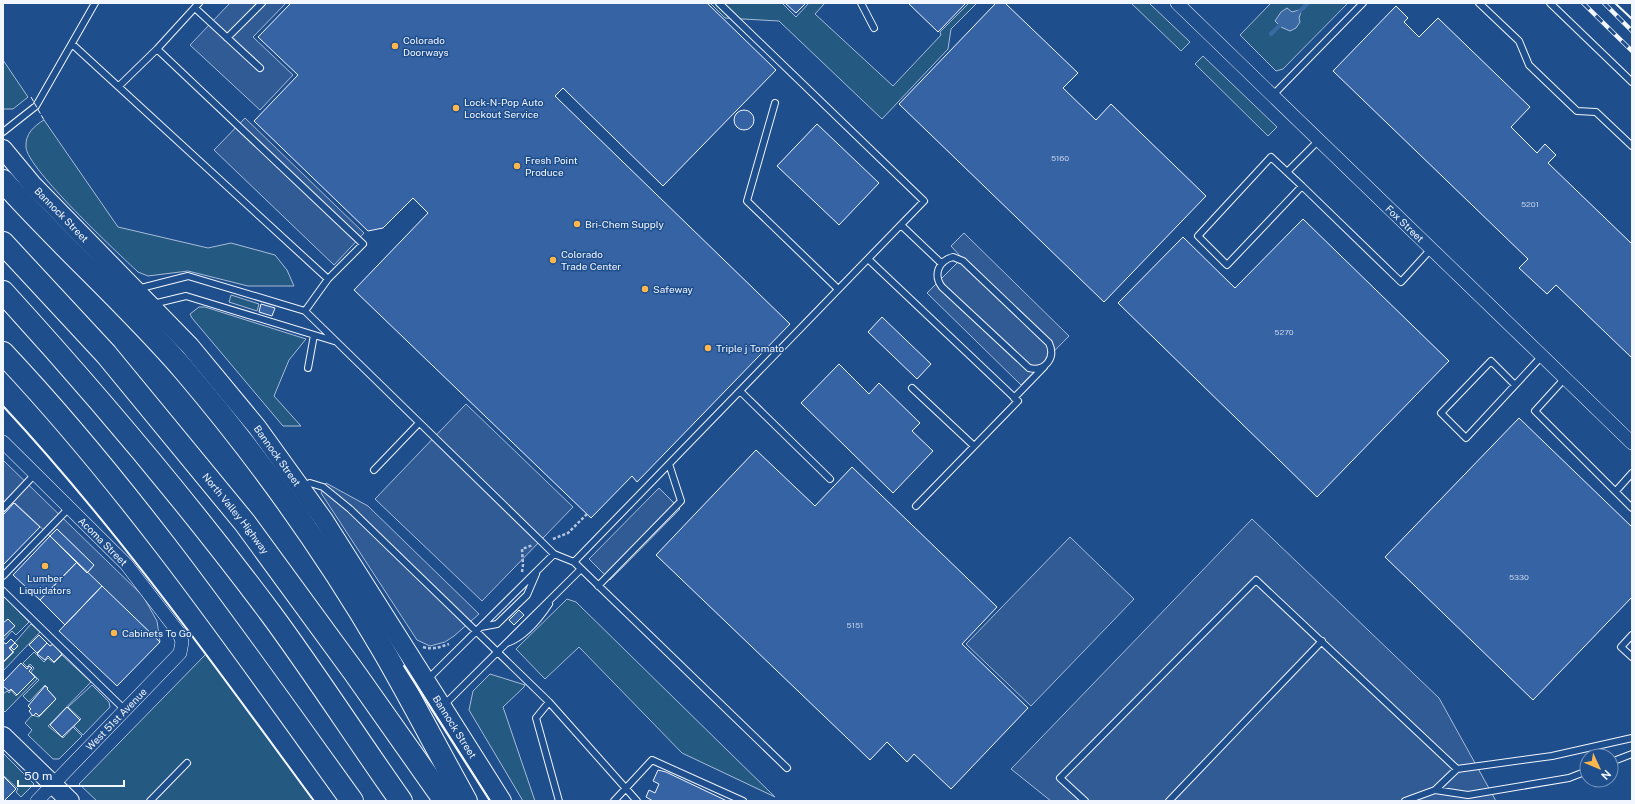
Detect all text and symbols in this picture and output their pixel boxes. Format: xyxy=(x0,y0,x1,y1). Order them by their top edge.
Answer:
place label: Colorado Doorways xyxy=(403,34,449,58)
marker: Colorado Doorways xyxy=(390,41,400,51)
place label: Lock-N-Pop Auto Lockout Service xyxy=(464,96,544,120)
marker: Lock-N-Pop Auto Lockout Service xyxy=(451,103,461,113)
house number: 5160 xyxy=(1051,153,1069,163)
place label: Fresh Point Produce xyxy=(525,154,578,178)
marker: Fresh Point Produce xyxy=(512,161,522,171)
street label: Bannock Street xyxy=(32,184,91,245)
house number: 5201 xyxy=(1521,199,1539,209)
street label: Fox Street xyxy=(1383,202,1427,245)
place label: Bri-Chem Supply xyxy=(585,218,665,230)
marker: Bri-Chem Supply xyxy=(572,219,582,229)
place label: Colorado Trade Center xyxy=(561,248,621,272)
marker: Colorado Trade Center xyxy=(548,255,558,265)
place label: Safeway xyxy=(653,283,694,295)
marker: Safeway xyxy=(640,284,650,294)
house number: 5270 xyxy=(1274,327,1294,337)
place label: Triple j Tomato xyxy=(716,342,784,354)
marker: Triple j Tomato xyxy=(703,343,713,353)
street label: Bannock Street xyxy=(252,423,304,488)
street label: North Valley Highway xyxy=(200,470,272,557)
street label: Acoma Street xyxy=(76,515,130,568)
marker: Lumber Liquidators xyxy=(40,561,50,571)
place label: Lumber Liquidators xyxy=(19,572,71,596)
house number: 5330 xyxy=(1509,572,1529,582)
house number: 5151 xyxy=(847,620,863,630)
place label: Cabinets To Go xyxy=(122,627,192,639)
marker: Cabinets To Go xyxy=(109,628,119,638)
street label: West 51st Avenue xyxy=(83,685,149,753)
street label: Bannock Street xyxy=(430,693,479,760)
north arrow xyxy=(1579,748,1619,788)
scale bar xyxy=(18,762,124,788)
text: N xyxy=(1599,768,1613,782)
text: 50 m xyxy=(24,769,52,783)

